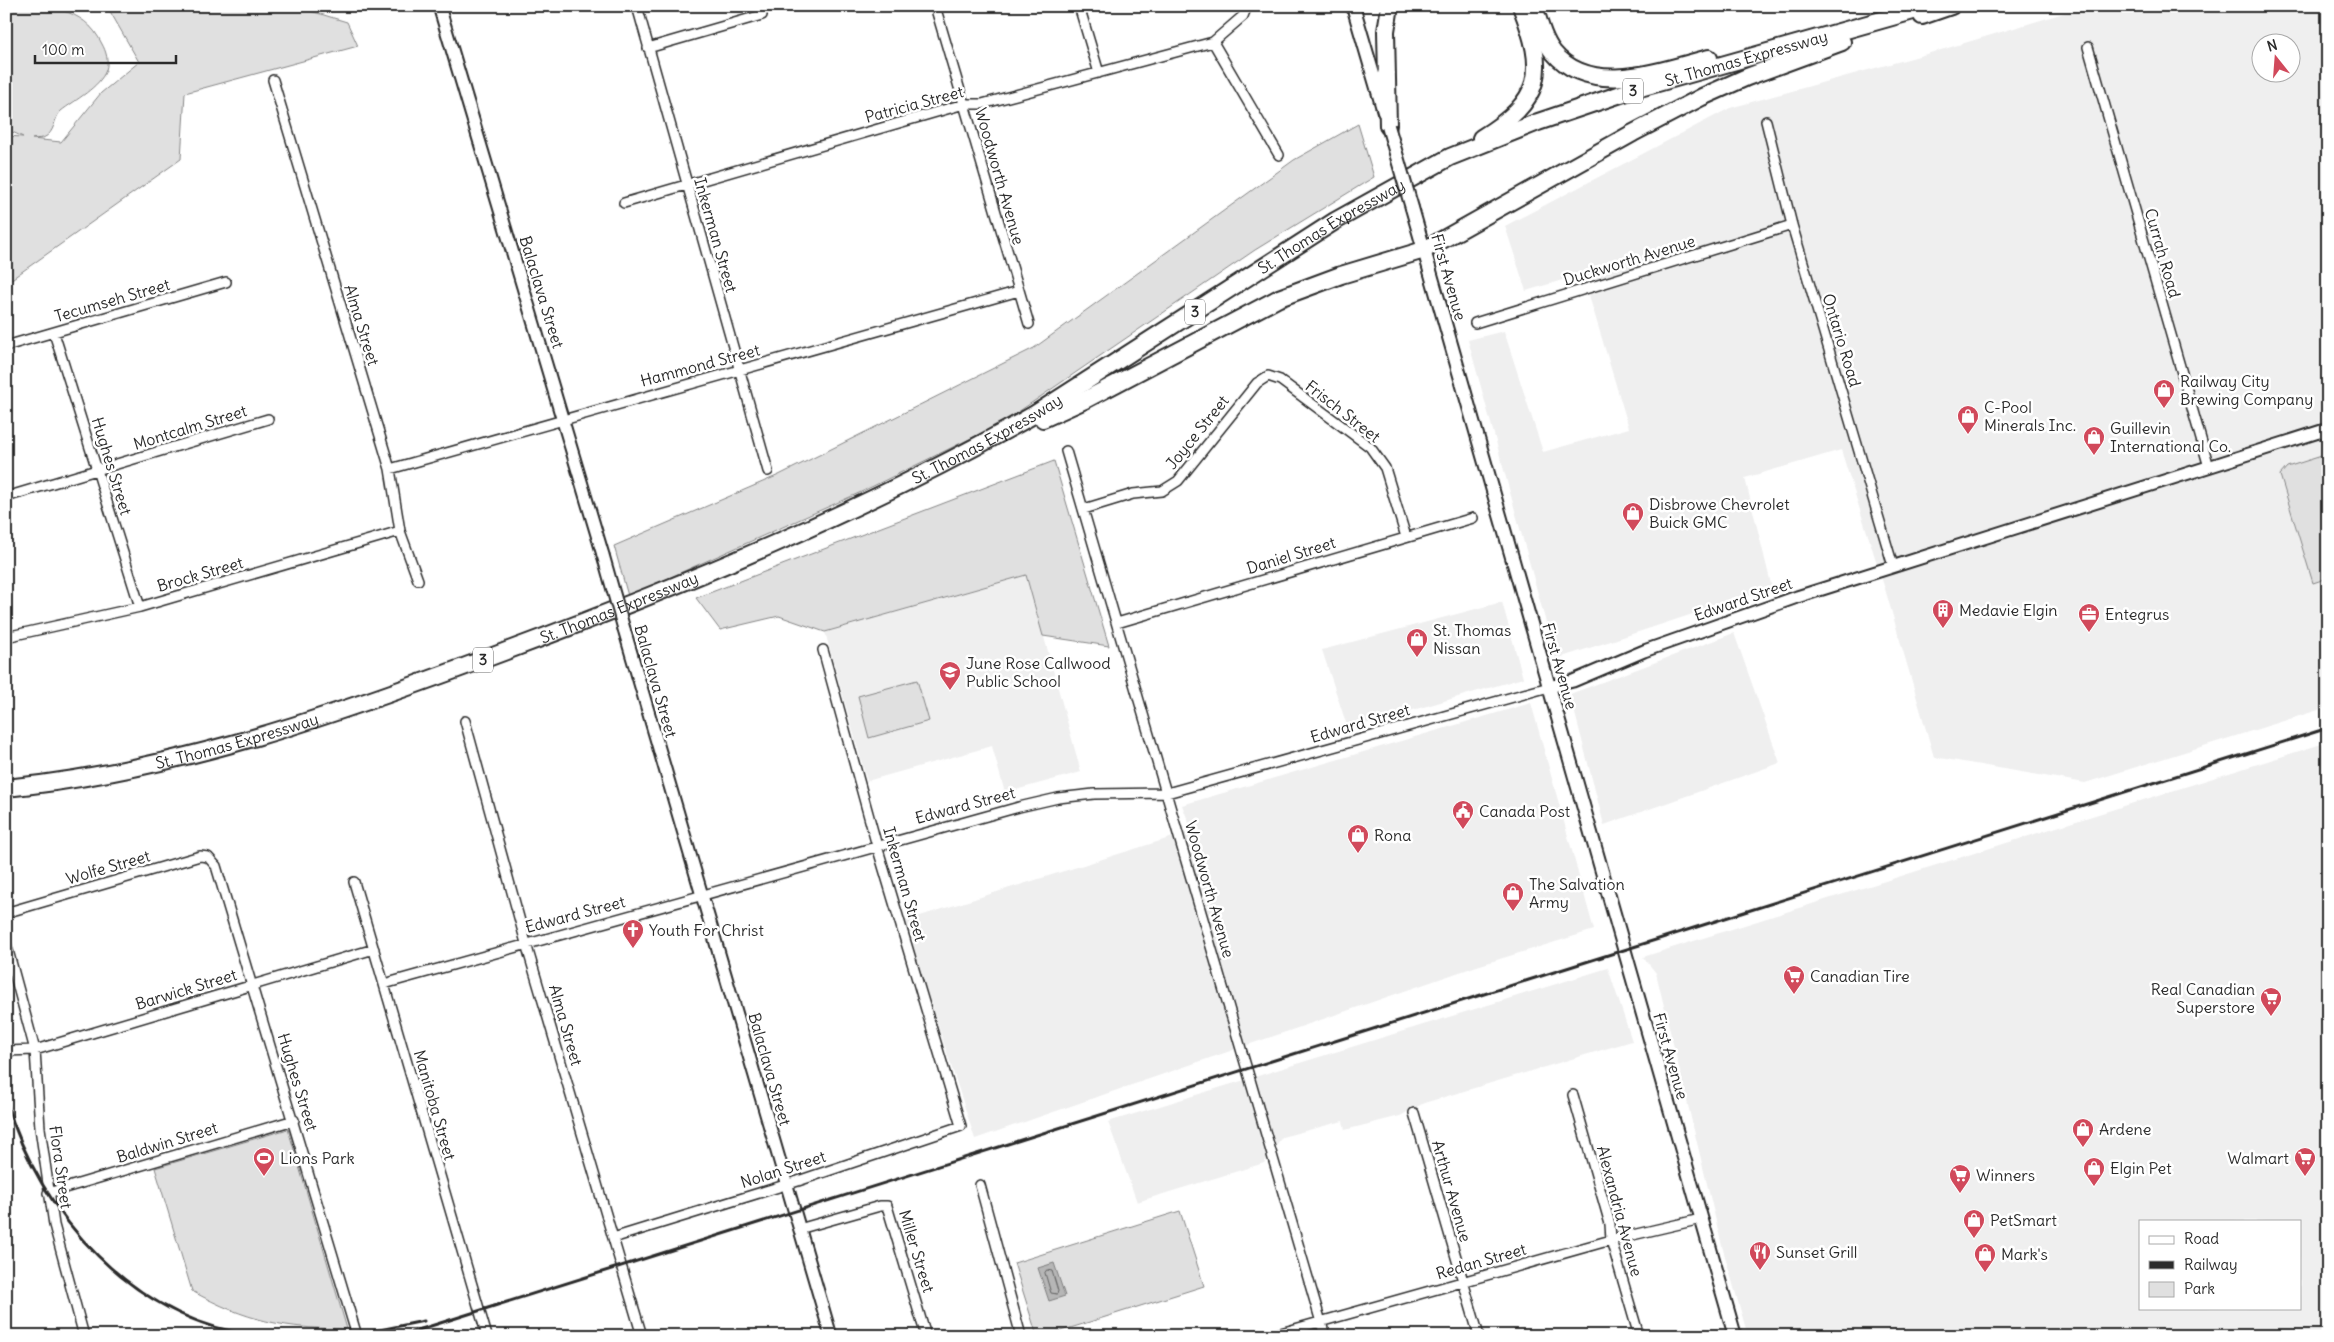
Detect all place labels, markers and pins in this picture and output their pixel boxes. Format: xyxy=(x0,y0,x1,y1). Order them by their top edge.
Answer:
place label: Railway City Brewing Company xyxy=(2180,371,2313,409)
shop icon: Railway City Brewing Company xyxy=(2152,378,2176,409)
place label: C-Pool Minerals Inc. xyxy=(1984,397,2076,435)
shop icon: C-Pool Minerals Inc. xyxy=(1956,404,1980,435)
place label: Guillevin International Co. xyxy=(2110,418,2231,456)
shop icon: Guillevin International Co. xyxy=(2082,425,2106,456)
place label: Disbrowe Chevrolet Buick GMC xyxy=(1649,494,1790,532)
shop icon: Disbrowe Chevrolet Buick GMC xyxy=(1621,501,1645,532)
building icon: Medavie Elgin xyxy=(1931,598,1955,629)
place label: Medavie Elgin xyxy=(1959,600,2058,620)
office icon: Entegrus xyxy=(2077,602,2101,633)
place label: Entegrus xyxy=(2105,604,2169,624)
place label: St. Thomas Nissan xyxy=(1433,620,1511,658)
shop icon: St. Thomas Nissan xyxy=(1405,627,1429,658)
place label: June Rose Callwood Public School xyxy=(966,653,1111,691)
school or university icon: June Rose Callwood Public School xyxy=(938,660,962,691)
public building icon: Canada Post xyxy=(1451,799,1475,830)
place label: Canada Post xyxy=(1479,801,1571,821)
shop icon: Rona xyxy=(1346,823,1370,854)
place label: Rona xyxy=(1374,825,1411,845)
place label: The Salvation Army xyxy=(1529,874,1625,912)
shop icon: The Salvation Army xyxy=(1501,881,1525,912)
church icon: Youth For Christ xyxy=(621,918,645,949)
place label: Youth For Christ xyxy=(649,920,764,940)
supermarket icon: Canadian Tire xyxy=(1782,964,1806,995)
place label: Canadian Tire xyxy=(1810,966,1910,986)
place label: Real Canadian Superstore xyxy=(2151,979,2255,1017)
supermarket icon: Real Canadian Superstore xyxy=(2259,986,2283,1017)
shop icon: Ardene xyxy=(2071,1117,2095,1148)
place label: Ardene xyxy=(2099,1119,2151,1139)
sports icon: Lions Park xyxy=(252,1146,276,1177)
supermarket icon: Walmart xyxy=(2293,1146,2317,1177)
place label: Lions Park xyxy=(280,1148,355,1168)
place label: Walmart xyxy=(2227,1148,2290,1168)
shop icon: Elgin Pet xyxy=(2082,1156,2106,1187)
place label: Elgin Pet xyxy=(2110,1158,2172,1178)
supermarket icon: Winners xyxy=(1948,1163,1972,1194)
place label: Winners xyxy=(1976,1165,2035,1185)
shop icon: PetSmart xyxy=(1962,1208,1986,1239)
place label: PetSmart xyxy=(1990,1210,2058,1230)
restaurant icon: Sunset Grill xyxy=(1748,1240,1772,1271)
place label: Sunset Grill xyxy=(1776,1242,1857,1262)
shop icon: Mark's xyxy=(1973,1242,1997,1273)
place label: Mark's xyxy=(2001,1244,2048,1264)

